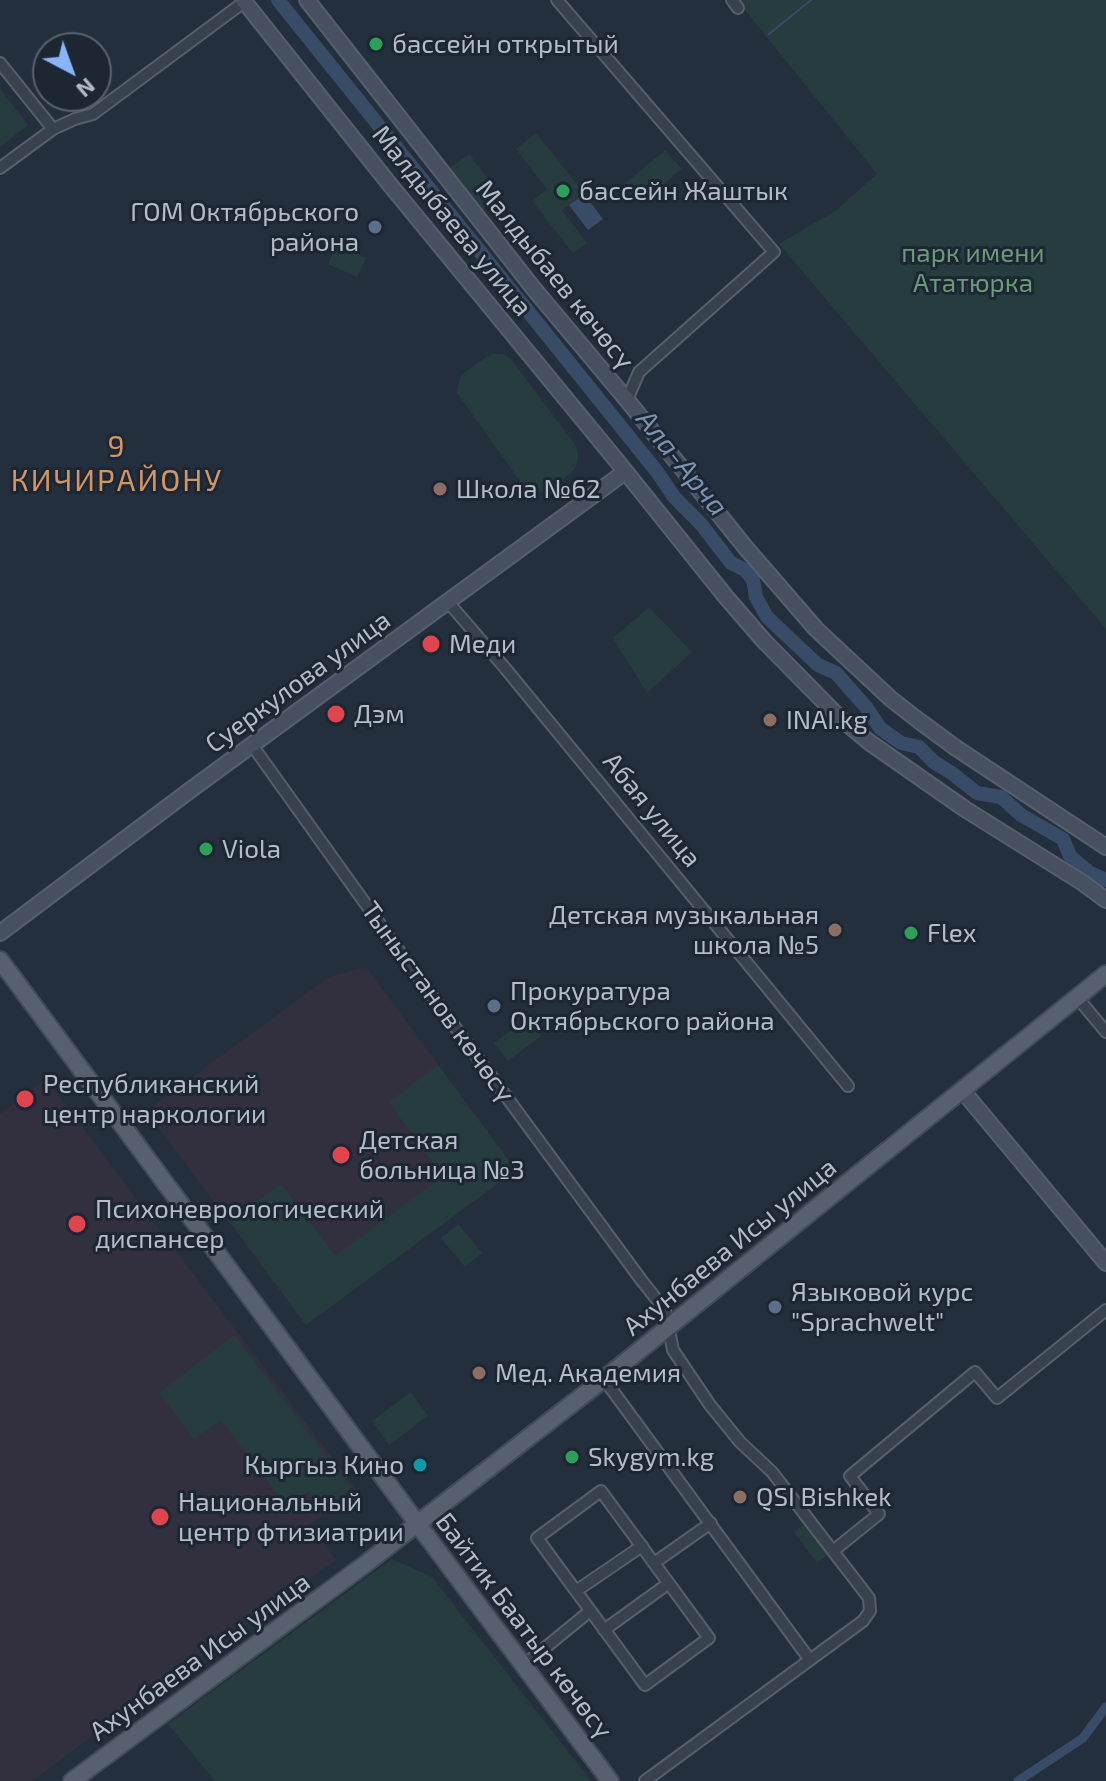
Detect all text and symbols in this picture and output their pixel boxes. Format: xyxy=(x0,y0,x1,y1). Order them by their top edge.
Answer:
place label: бассейн открытый xyxy=(392,28,619,60)
north arrow xyxy=(32,32,112,112)
marker: бассейн открытый xyxy=(367,35,385,53)
text: N xyxy=(72,74,101,104)
street label: Малдыбаева улица xyxy=(366,119,538,323)
street label: Малдыбаев көчөсү xyxy=(469,174,641,376)
place label: бассейн Жаштык xyxy=(579,175,788,207)
marker: бассейн Жаштык xyxy=(554,182,572,200)
place label: ГОМ Октябрьского района xyxy=(130,196,359,258)
marker: ГОМ Октябрьского района xyxy=(366,218,384,236)
park label: парк имени Ататюрка xyxy=(901,237,1045,298)
water label: Ала-Арча xyxy=(629,403,735,523)
district label: 9 КИЧИРАЙОНУ xyxy=(11,429,223,500)
place label: Школа №62 xyxy=(456,473,601,505)
marker: Школа №62 xyxy=(431,480,449,498)
street label: Суеркулова улица xyxy=(199,604,397,760)
place label: Меди xyxy=(449,628,516,660)
marker: Меди xyxy=(420,633,442,655)
place label: Дэм xyxy=(354,698,405,730)
marker: Дэм xyxy=(325,703,347,725)
place label: INAI.kg xyxy=(786,704,868,736)
marker: INAI.kg xyxy=(761,711,779,729)
street label: Абая улица xyxy=(596,747,708,873)
place label: Viola xyxy=(222,833,281,865)
marker: Viola xyxy=(197,840,215,858)
street label: Тыныстанов көчөсү xyxy=(355,895,521,1109)
place label: Детская музыкальная школа №5 xyxy=(549,899,819,960)
place label: Flex xyxy=(927,917,976,949)
marker: Детская музыкальная школа №5 xyxy=(826,921,844,939)
marker: Flex xyxy=(902,924,920,942)
place label: Прокуратура Октябрьского района xyxy=(510,975,775,1036)
marker: Прокуратура Октябрьского района xyxy=(485,997,503,1015)
place label: Республиканский центр наркологии xyxy=(43,1068,266,1130)
marker: Республиканский центр наркологии xyxy=(14,1088,36,1110)
place label: Детская больница №3 xyxy=(359,1124,525,1186)
marker: Детская больница №3 xyxy=(330,1144,352,1166)
street label: Ахунбаева Исы улица xyxy=(617,1152,843,1342)
place label: Психоневрологический диспансер xyxy=(95,1193,384,1254)
marker: Психоневрологический диспансер xyxy=(66,1213,88,1235)
place label: Языковой курс "Sprachwelt" xyxy=(791,1276,973,1338)
marker: Языковой курс "Sprachwelt" xyxy=(766,1298,784,1316)
place label: Мед. Академия xyxy=(495,1357,681,1389)
marker: Мед. Академия xyxy=(470,1364,488,1382)
place label: Skygym.kg xyxy=(588,1441,714,1473)
marker: Skygym.kg xyxy=(563,1448,581,1466)
place label: Кыргыз Кино xyxy=(244,1449,404,1481)
marker: Кыргыз Кино xyxy=(411,1456,429,1474)
place label: QSI Bishkek xyxy=(756,1481,892,1513)
place label: Национальный центр фтизиатрии xyxy=(178,1486,404,1548)
marker: QSI Bishkek xyxy=(731,1488,749,1506)
marker: Национальный центр фтизиатрии xyxy=(149,1506,171,1528)
street label: Байтик Баатыр көчөсү xyxy=(429,1507,619,1745)
street label: Ахунбаева Исы улица xyxy=(84,1567,316,1747)

